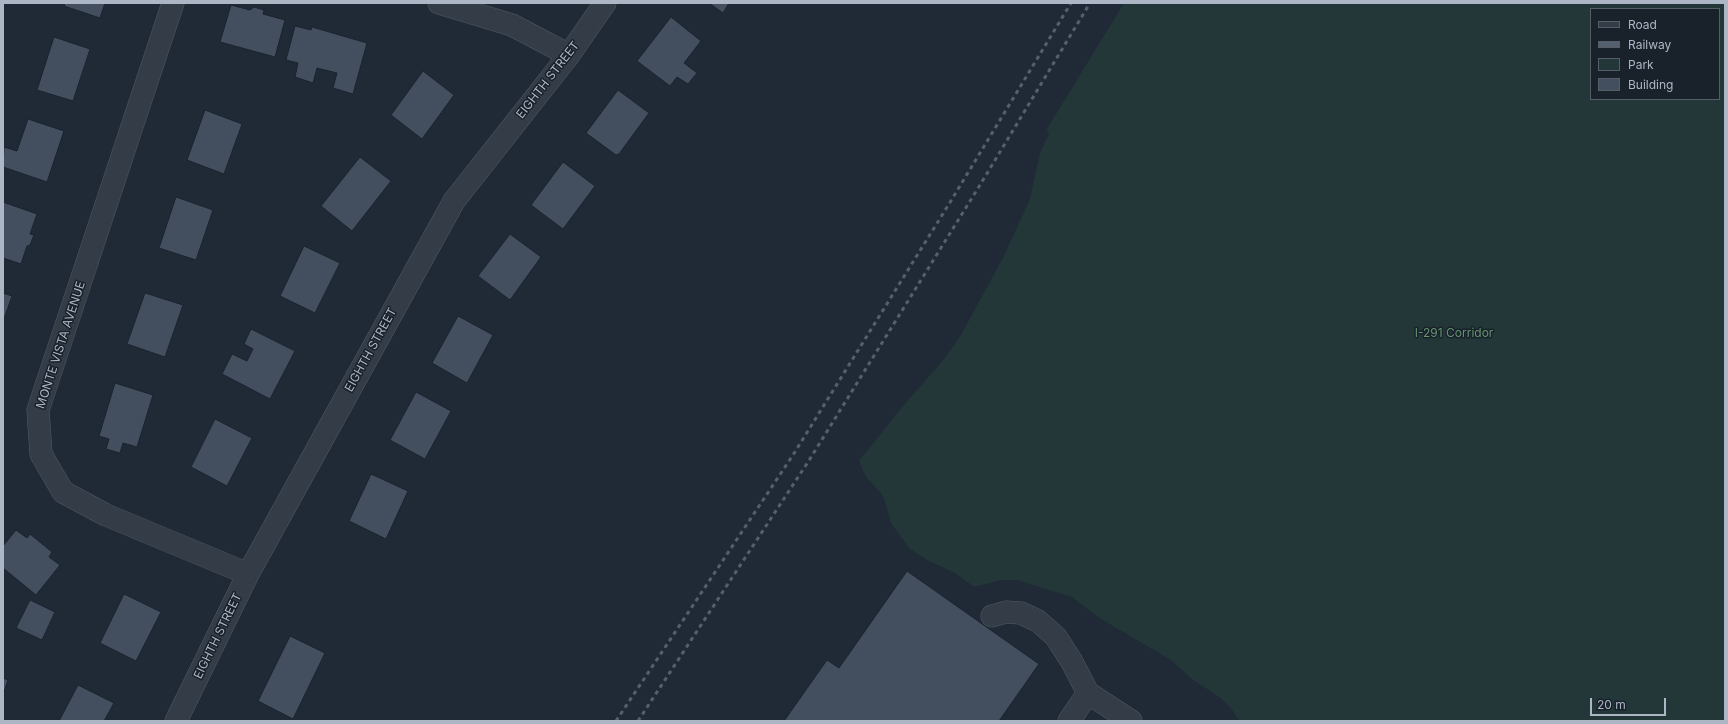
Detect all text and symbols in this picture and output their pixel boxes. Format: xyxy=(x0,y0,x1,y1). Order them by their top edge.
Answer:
legend xyxy=(1590,8,1720,100)
text: Road xyxy=(1628,17,1657,32)
text: Railway xyxy=(1628,37,1671,52)
street label: EIGHTH STREET xyxy=(513,39,583,121)
text: Park xyxy=(1628,57,1654,72)
text: Building xyxy=(1628,77,1673,92)
street label: MONTE VISTA AVENUE xyxy=(34,279,88,411)
street label: EIGHTH STREET xyxy=(342,306,400,394)
park label: I-291 Corridor xyxy=(1415,326,1493,340)
street label: EIGHTH STREET xyxy=(191,591,245,681)
scale bar xyxy=(1592,690,1668,716)
text: 20 m xyxy=(1597,697,1626,712)

